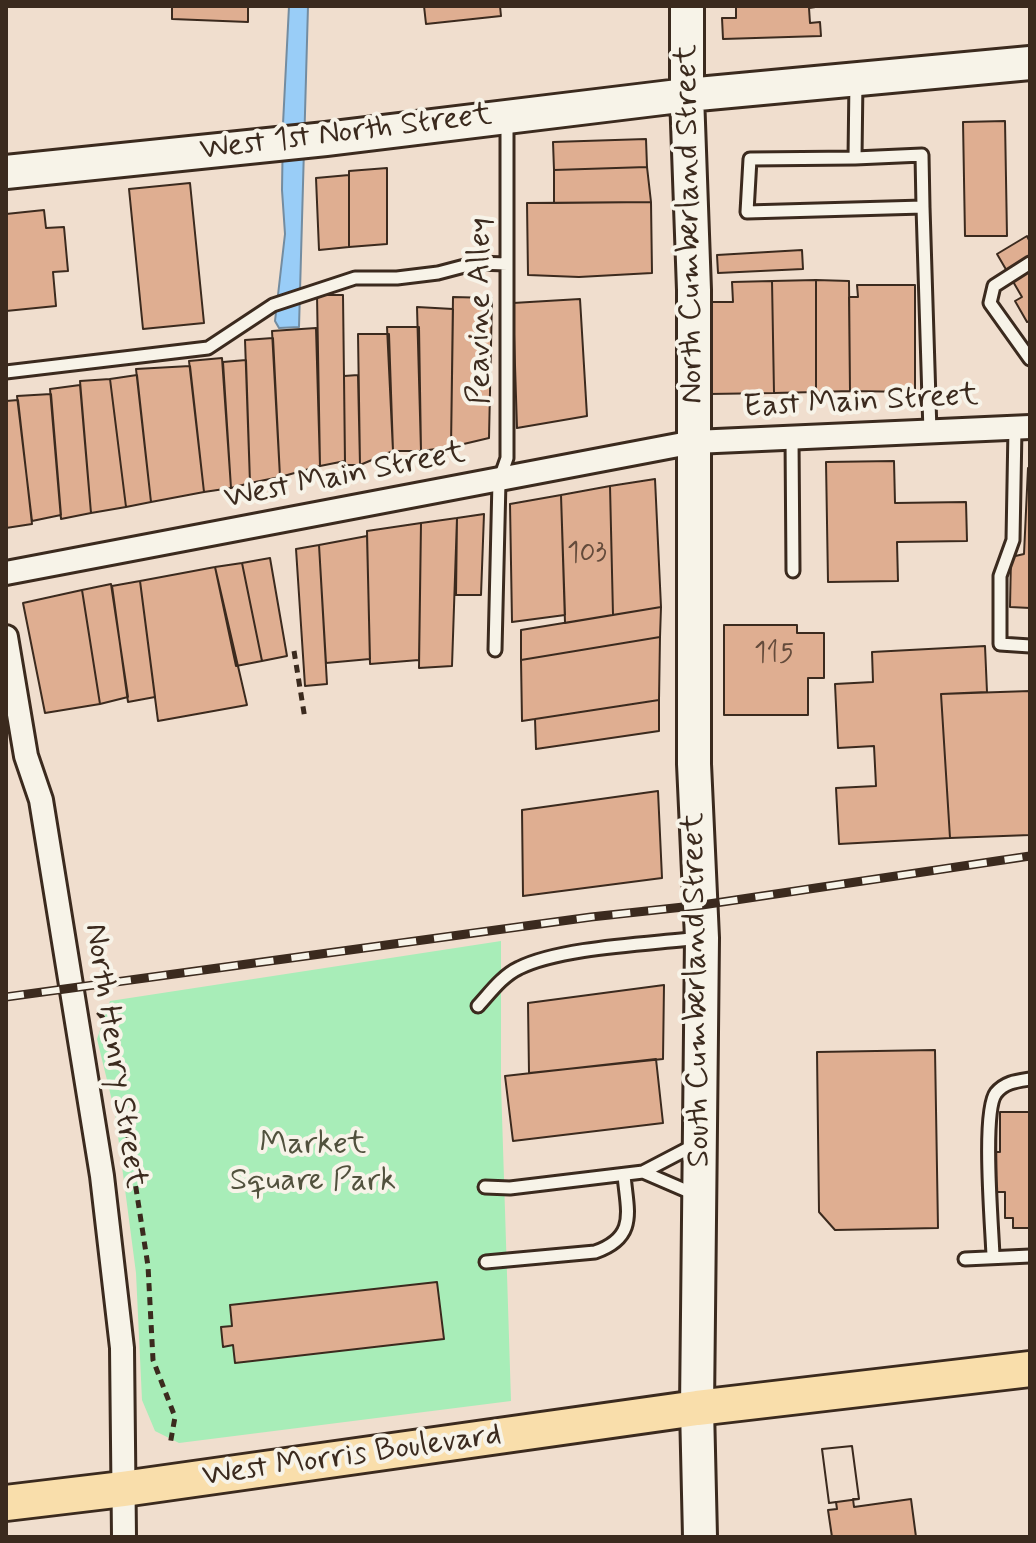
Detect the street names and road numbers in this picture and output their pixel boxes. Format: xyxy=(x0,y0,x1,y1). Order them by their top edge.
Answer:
street label: North Cumberland Street xyxy=(669,44,713,404)
street label: West 1st North Street xyxy=(198,97,494,171)
street label: Peavine Alley xyxy=(462,218,500,404)
street label: East Main Street xyxy=(742,378,980,428)
street label: West Main Street xyxy=(221,435,469,519)
street label: South Cumberland Street xyxy=(676,812,720,1168)
street label: North Henry Street xyxy=(74,921,154,1191)
street label: West Morris Boulevard xyxy=(200,1417,504,1497)

